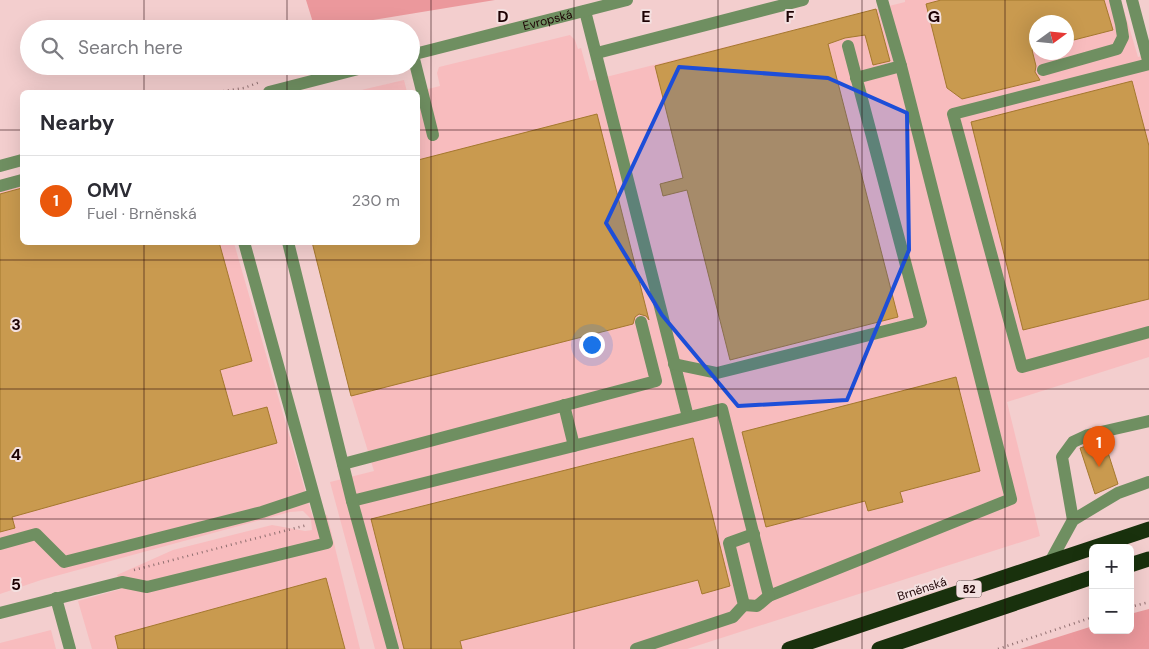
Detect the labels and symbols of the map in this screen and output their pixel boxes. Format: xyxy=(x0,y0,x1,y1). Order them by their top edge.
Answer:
text: D xyxy=(497,6,509,27)
street label: Evropská xyxy=(521,6,574,34)
text: E xyxy=(641,6,651,27)
text: F xyxy=(786,6,795,27)
text: G xyxy=(928,6,940,27)
north arrow xyxy=(1029,15,1074,60)
text: 3 xyxy=(11,314,21,335)
your location xyxy=(579,332,605,358)
pin: 1 xyxy=(1083,426,1115,467)
text: 4 xyxy=(11,444,21,465)
text: 5 xyxy=(11,574,21,595)
street label: Brněnská xyxy=(895,574,949,604)
road number: 52 xyxy=(956,580,982,598)

